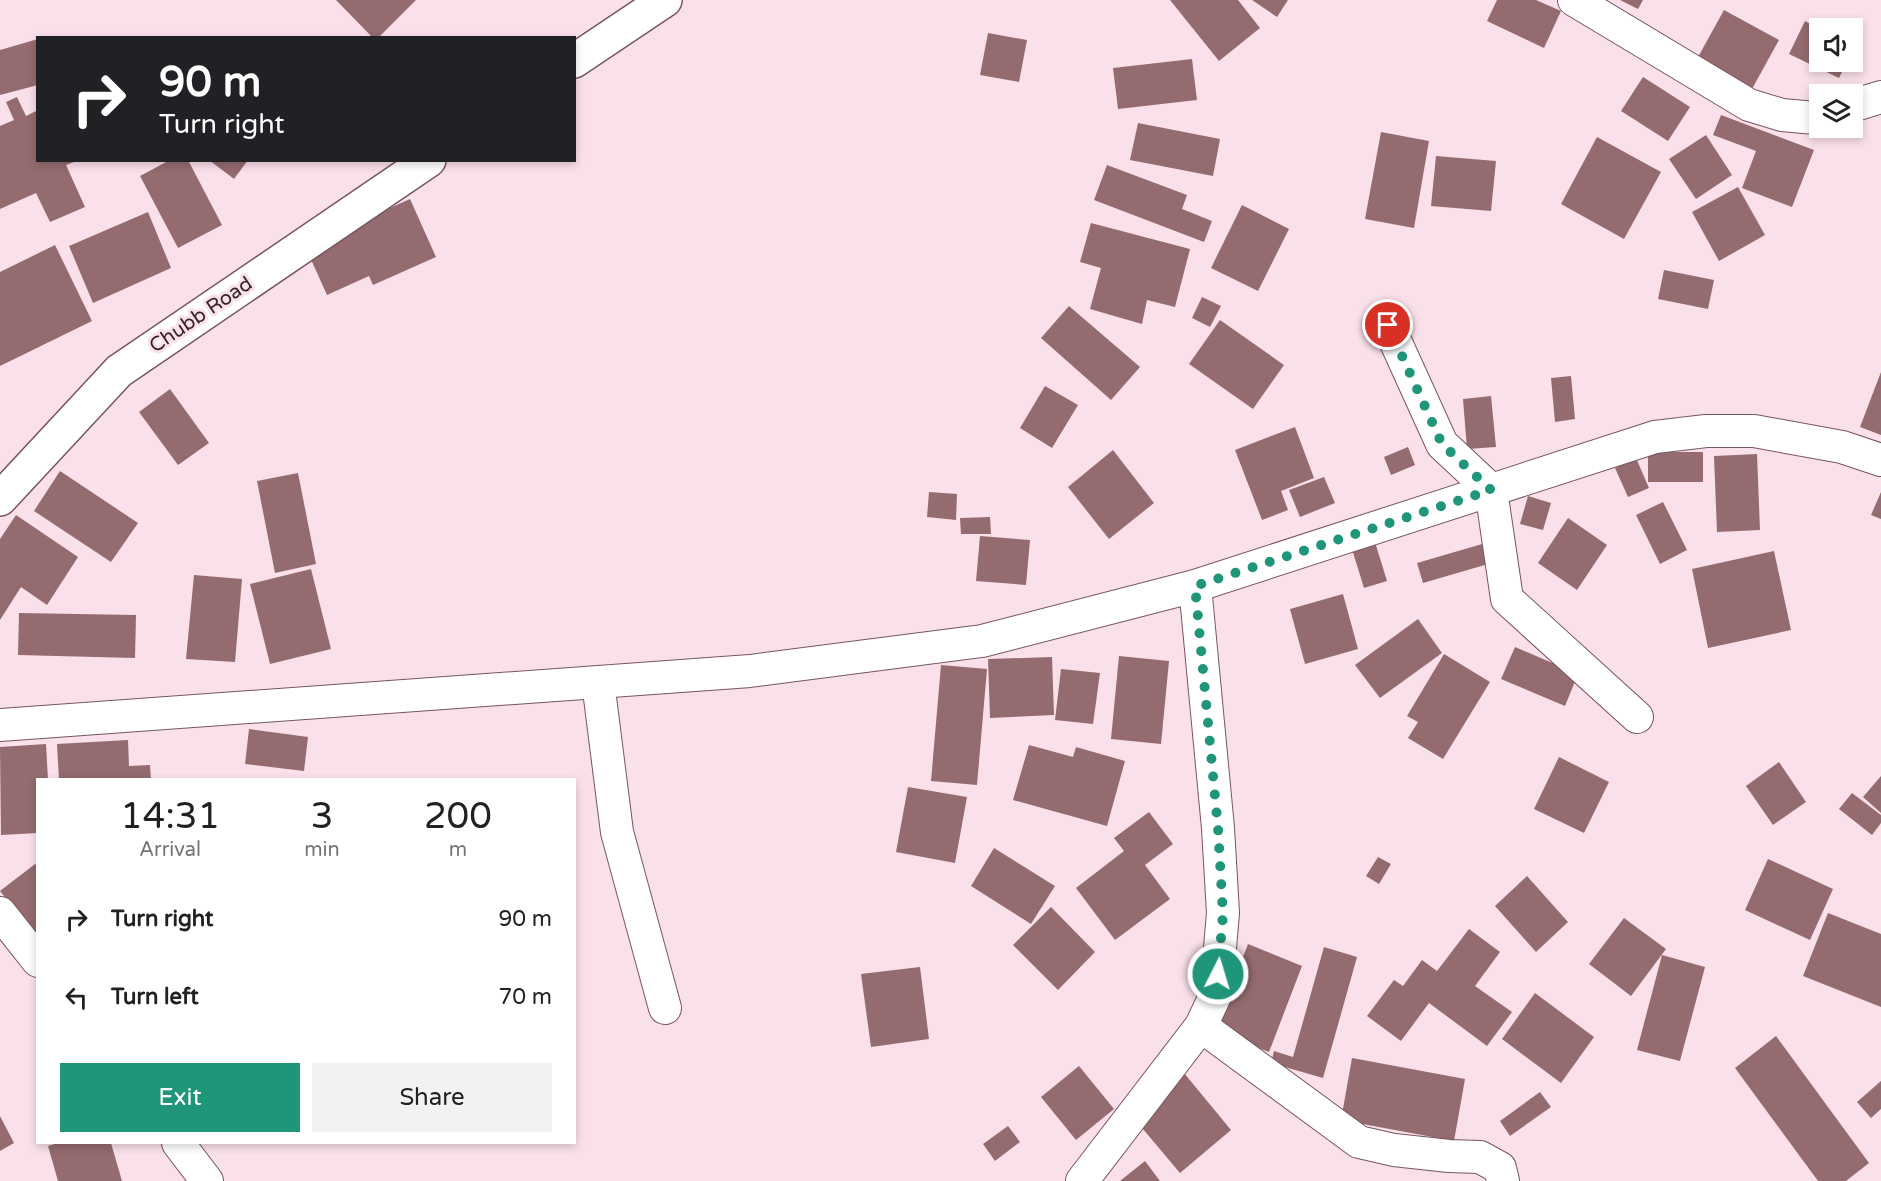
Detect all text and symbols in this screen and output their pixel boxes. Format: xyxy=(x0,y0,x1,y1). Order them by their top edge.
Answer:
map controls xyxy=(1809,18,1863,138)
button: sound xyxy=(1809,18,1863,72)
text: 90 m xyxy=(159,57,261,108)
icon: right xyxy=(60,60,138,138)
button: layers xyxy=(1809,84,1863,138)
text: Turn right xyxy=(159,108,285,141)
street label: Chubb Road xyxy=(145,272,257,358)
pin xyxy=(1362,299,1413,350)
icon: arrive xyxy=(1371,308,1404,341)
text: 14:31 xyxy=(120,795,220,838)
text: 3 xyxy=(311,795,333,838)
text: 200 xyxy=(424,795,492,838)
text: Arrival xyxy=(139,838,201,862)
text: min xyxy=(304,838,340,862)
text: m xyxy=(449,838,467,862)
icon: right xyxy=(60,903,93,936)
text: Turn right xyxy=(111,906,213,932)
text: 90 m xyxy=(498,906,552,932)
position arrow xyxy=(1186,942,1250,1006)
icon: left xyxy=(60,981,93,1014)
text: Turn left xyxy=(111,984,199,1010)
text: 70 m xyxy=(498,984,552,1010)
button: Exit xyxy=(60,1063,300,1132)
button: Share xyxy=(312,1063,552,1132)

